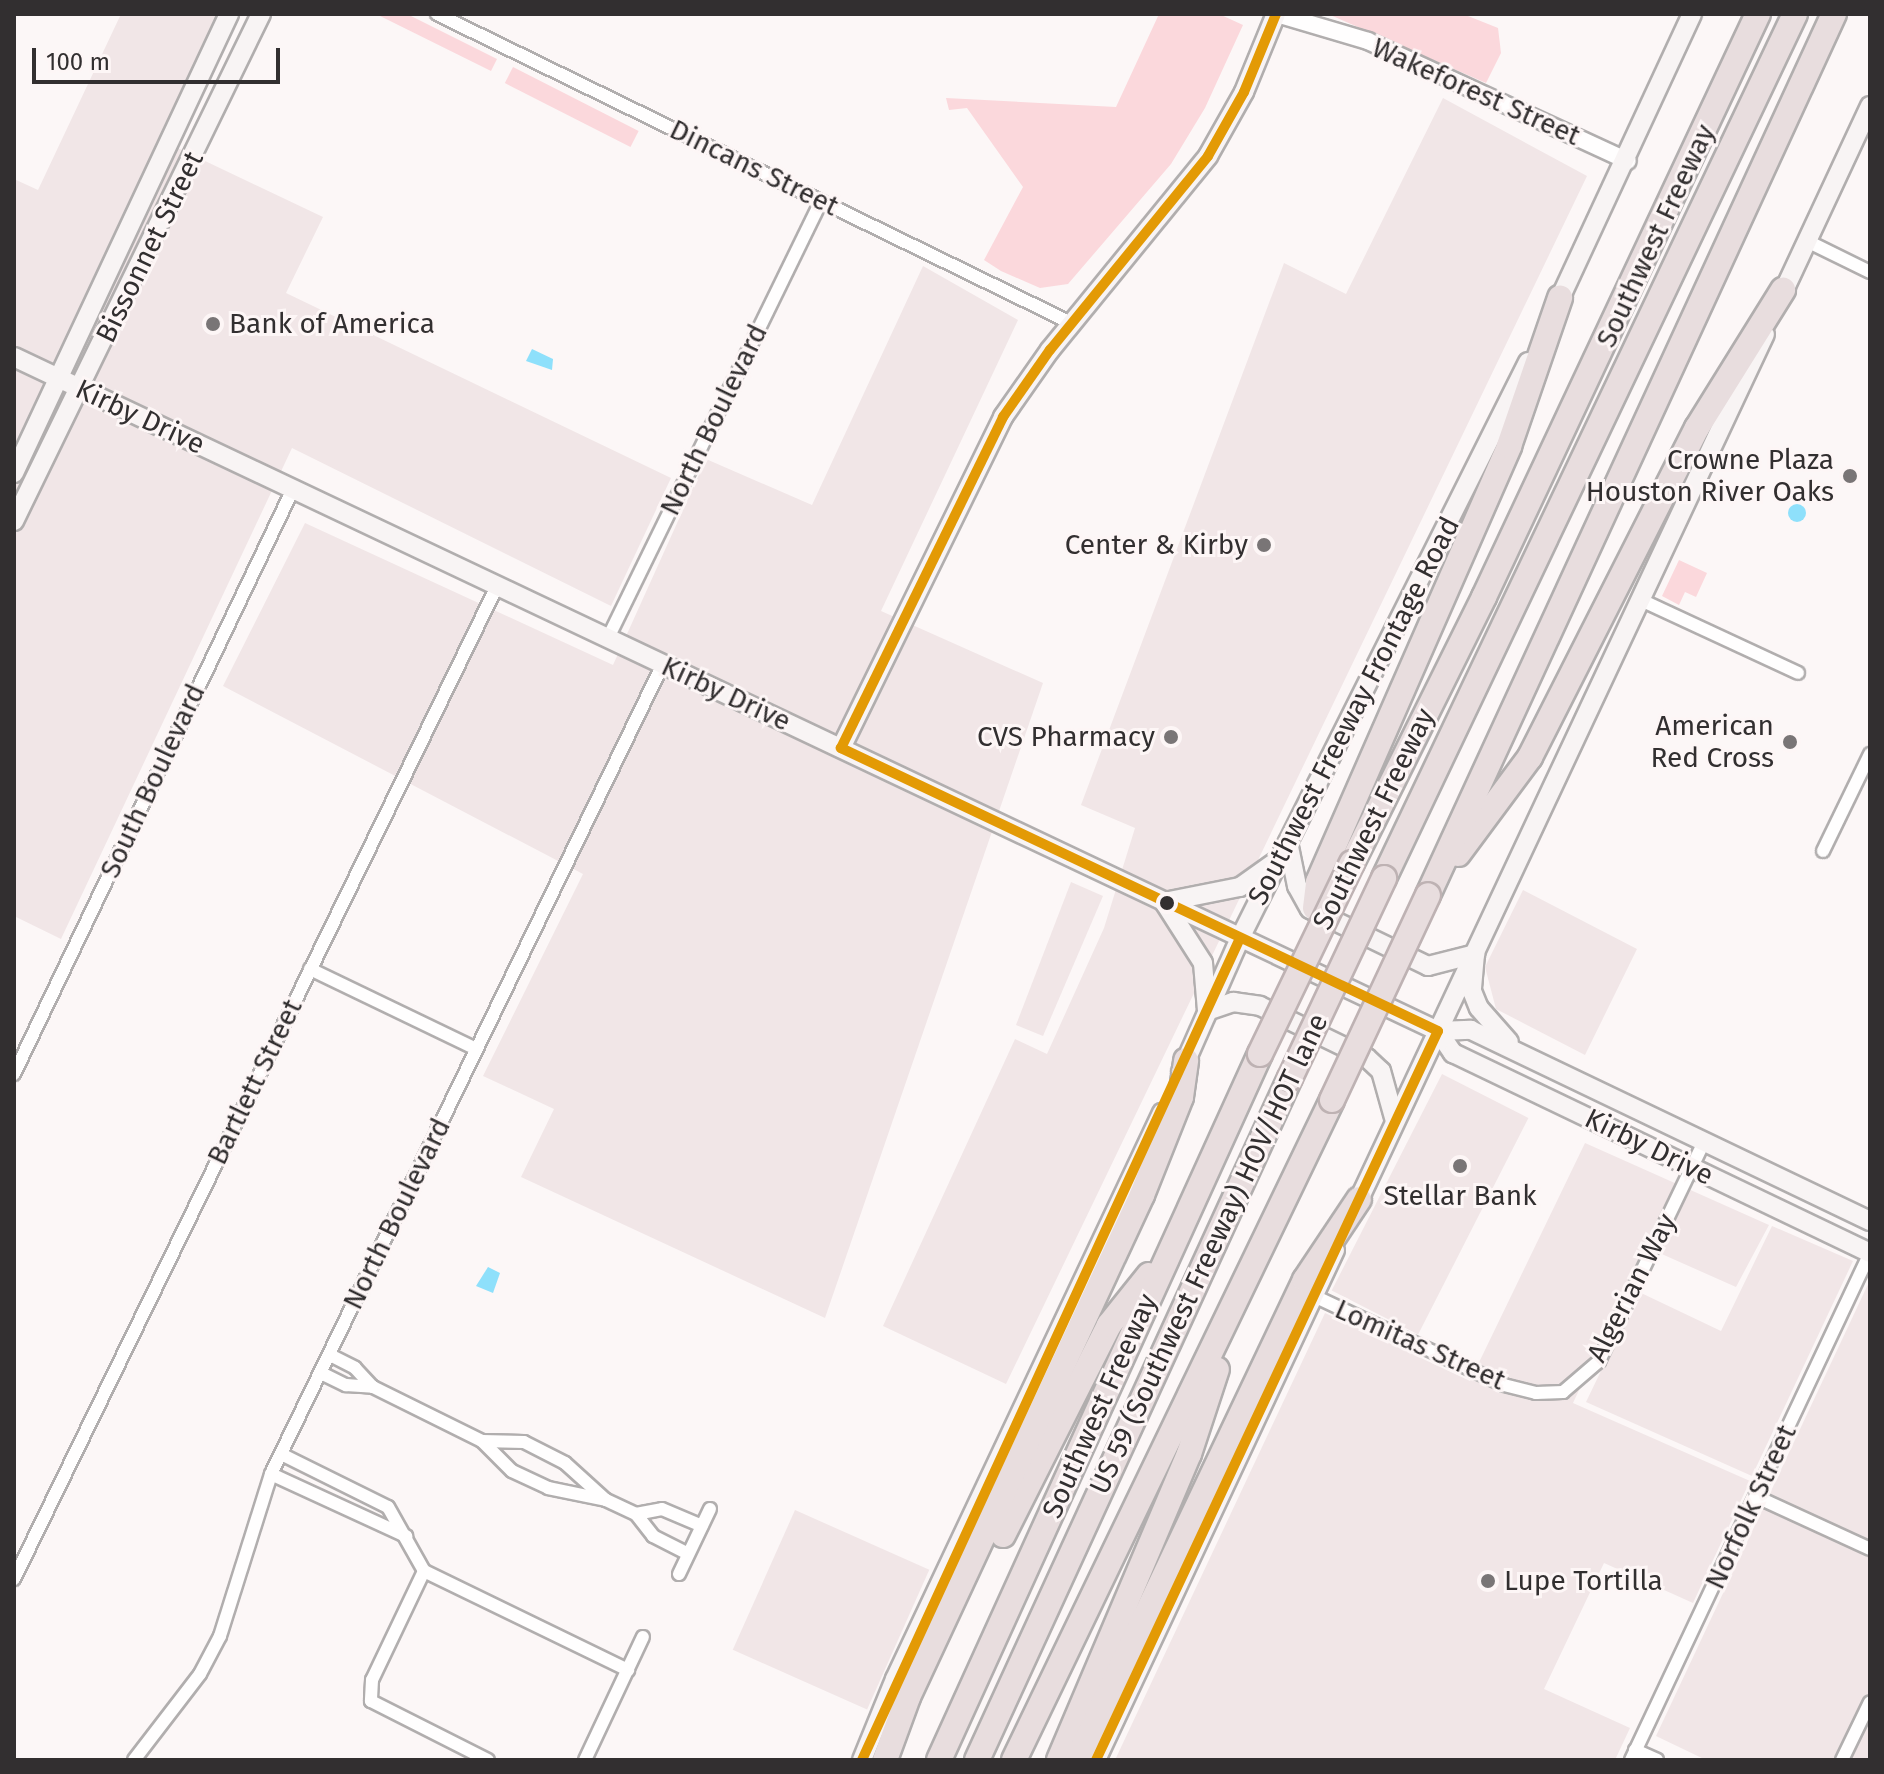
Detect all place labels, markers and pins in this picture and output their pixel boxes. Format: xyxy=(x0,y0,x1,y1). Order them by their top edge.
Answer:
place label: Bank of America xyxy=(229,307,435,341)
marker: Bank of America xyxy=(204,315,222,333)
place label: Crowne Plaza Houston River Oaks xyxy=(1586,443,1834,509)
marker: Crowne Plaza Houston River Oaks xyxy=(1841,467,1859,485)
place label: Center & Kirby xyxy=(1065,528,1248,562)
marker: Center & Kirby xyxy=(1255,536,1273,554)
place label: American Red Cross xyxy=(1651,709,1774,775)
place label: CVS Pharmacy xyxy=(977,720,1155,754)
marker: CVS Pharmacy xyxy=(1162,728,1180,746)
marker: American Red Cross xyxy=(1781,733,1799,751)
unlabelled marker xyxy=(1159,895,1175,911)
marker: Stellar Bank xyxy=(1451,1157,1469,1175)
place label: Stellar Bank xyxy=(1384,1179,1536,1213)
place label: Lupe Tortilla xyxy=(1504,1564,1663,1598)
marker: Lupe Tortilla xyxy=(1479,1572,1497,1590)

